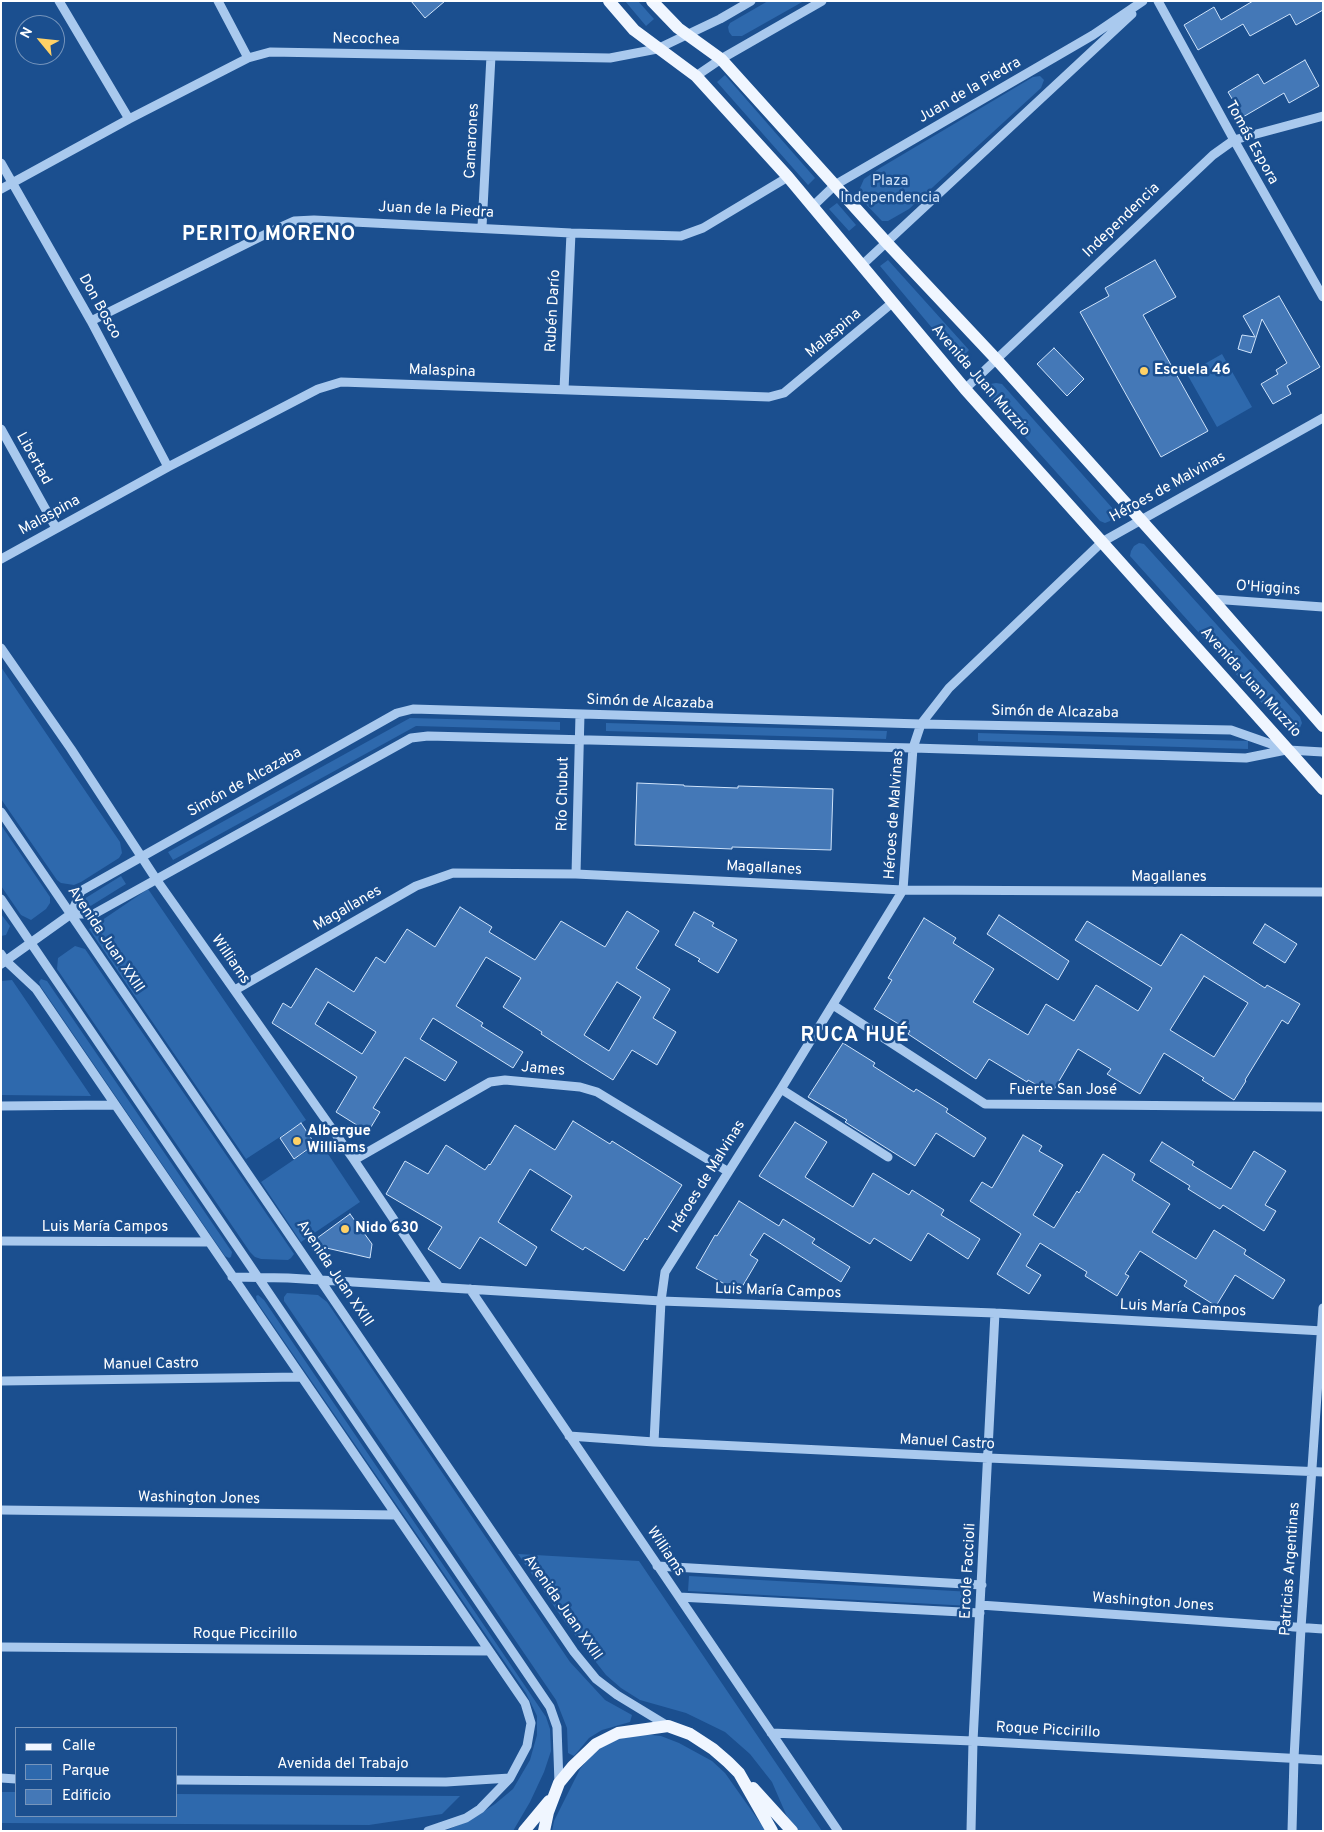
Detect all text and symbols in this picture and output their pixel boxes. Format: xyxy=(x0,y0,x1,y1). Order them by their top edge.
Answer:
north arrow xyxy=(15,15,65,65)
text: N xyxy=(17,25,37,42)
street label: Necochea xyxy=(332,30,400,50)
street label: Juan de la Piedra xyxy=(915,54,1025,128)
street label: Tomás Espora xyxy=(1221,98,1281,188)
street label: Camarones xyxy=(462,103,484,179)
park label: Plaza Independencia xyxy=(840,173,940,208)
street label: Independencia xyxy=(1080,180,1164,262)
street label: Juan de la Piedra xyxy=(378,199,494,223)
district label: PERITO MORENO xyxy=(180,224,358,248)
street label: Rubén Darío xyxy=(543,269,565,353)
street label: Don Bosco xyxy=(74,271,124,343)
street label: Malaspina xyxy=(803,306,865,362)
street label: Avenida Juan Muzzio xyxy=(927,322,1033,440)
street label: Malaspina xyxy=(408,362,476,382)
place label: Escuela 46 xyxy=(1154,362,1231,380)
marker: Escuela 46 xyxy=(1138,365,1150,377)
street label: Libertad xyxy=(11,430,55,488)
street label: Héroes de Malvinas xyxy=(1107,449,1229,527)
street label: Malaspina xyxy=(16,492,84,540)
street label: O'Higgins xyxy=(1235,578,1301,600)
street label: Avenida Juan Muzzio xyxy=(1196,624,1304,742)
street label: Simón de Alcazaba xyxy=(586,692,714,714)
street label: Simón de Alcazaba xyxy=(991,703,1119,723)
street label: Simón de Alcazaba xyxy=(185,744,305,822)
street label: Héroes de Malvinas xyxy=(882,750,908,880)
street label: Río Chubut xyxy=(554,756,574,832)
street label: Magallanes xyxy=(726,858,802,880)
street label: Magallanes xyxy=(1131,869,1207,887)
street label: Magallanes xyxy=(311,882,385,936)
street label: Avenida Juan XXIII xyxy=(63,883,147,997)
street label: Williams xyxy=(207,932,253,988)
district label: RUCA HUÉ xyxy=(799,1025,911,1049)
street label: James xyxy=(520,1059,566,1081)
street label: Fuerte San José xyxy=(1009,1082,1117,1100)
street label: Héroes de Malvinas xyxy=(666,1117,750,1237)
place label: Albergue Williams xyxy=(307,1123,371,1158)
marker: Albergue Williams xyxy=(291,1135,303,1147)
street label: Avenida Juan XXIII xyxy=(292,1217,376,1331)
street label: Luis María Campos xyxy=(42,1219,168,1237)
place label: Nido 630 xyxy=(355,1220,419,1238)
marker: Nido 630 xyxy=(339,1223,351,1235)
street label: Luis María Campos xyxy=(714,1281,842,1303)
street label: Luis María Campos xyxy=(1119,1297,1247,1321)
street label: Manuel Castro xyxy=(103,1355,199,1375)
street label: Manuel Castro xyxy=(899,1432,995,1454)
street label: Washington Jones xyxy=(138,1489,260,1509)
street label: Patricias Argentinas xyxy=(1277,1501,1305,1637)
street label: Ercole Faccioli xyxy=(957,1522,981,1620)
street label: Williams xyxy=(642,1524,688,1580)
street label: Avenida Juan XXIII xyxy=(519,1552,605,1664)
street label: Washington Jones xyxy=(1091,1590,1215,1616)
street label: Roque Piccirillo xyxy=(193,1626,297,1644)
street label: Roque Piccirillo xyxy=(995,1719,1101,1743)
legend xyxy=(15,1727,178,1817)
text: Calle xyxy=(62,1737,96,1756)
street label: Avenida del Trabajo xyxy=(277,1756,409,1774)
text: Parque xyxy=(62,1762,110,1781)
text: Edificio xyxy=(62,1787,111,1806)

